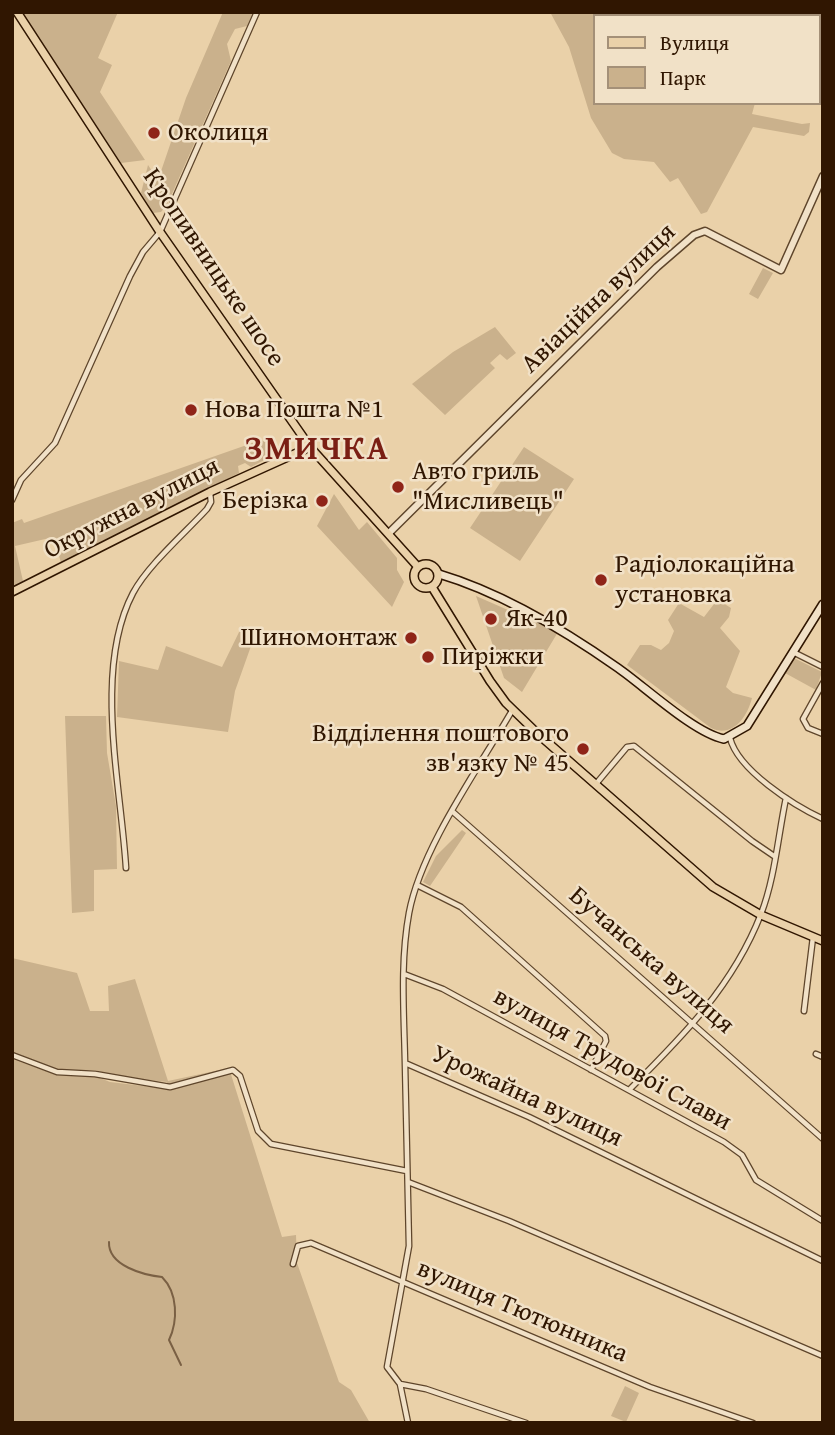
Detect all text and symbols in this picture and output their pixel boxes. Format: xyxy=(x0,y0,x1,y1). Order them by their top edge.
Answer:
legend xyxy=(594,14,821,105)
text: Вулиця xyxy=(660,27,729,58)
text: Парк xyxy=(660,62,706,93)
place label: Околиця xyxy=(168,117,268,149)
marker: Околиця xyxy=(146,125,162,141)
street label: Кропивницьке шосе xyxy=(135,163,291,373)
street label: Авіаційна вулиця xyxy=(515,217,683,381)
place label: Нова Пошта №1 xyxy=(205,394,384,426)
marker: Нова Пошта №1 xyxy=(183,402,199,418)
district label: ЗМИЧКА xyxy=(245,431,389,471)
street label: Окружна вулиця xyxy=(39,451,225,567)
place label: Авто гриль "Мисливець" xyxy=(412,456,564,518)
marker: Авто гриль "Мисливець" xyxy=(390,479,406,495)
place label: Берізка xyxy=(222,485,308,517)
marker: Берізка xyxy=(314,493,330,509)
place label: Радіолокаційна установка xyxy=(615,549,795,610)
marker: Радіолокаційна установка xyxy=(593,572,609,588)
place label: Як-40 xyxy=(505,603,568,635)
marker: Як-40 xyxy=(483,611,499,627)
place label: Шиномонтаж xyxy=(241,622,397,654)
marker: Шиномонтаж xyxy=(403,630,419,646)
place label: Пиріжки xyxy=(442,641,544,673)
marker: Пиріжки xyxy=(420,649,436,665)
place label: Відділення поштового зв'язку № 45 xyxy=(312,718,569,780)
marker: Відділення поштового зв'язку № 45 xyxy=(575,741,591,757)
street label: Бучанська вулиця xyxy=(562,881,740,1041)
street label: вулиця Трудової Слави xyxy=(488,982,736,1138)
street label: Урожайна вулиця xyxy=(427,1039,627,1155)
street label: вулиця Тютюнника xyxy=(412,1254,632,1370)

